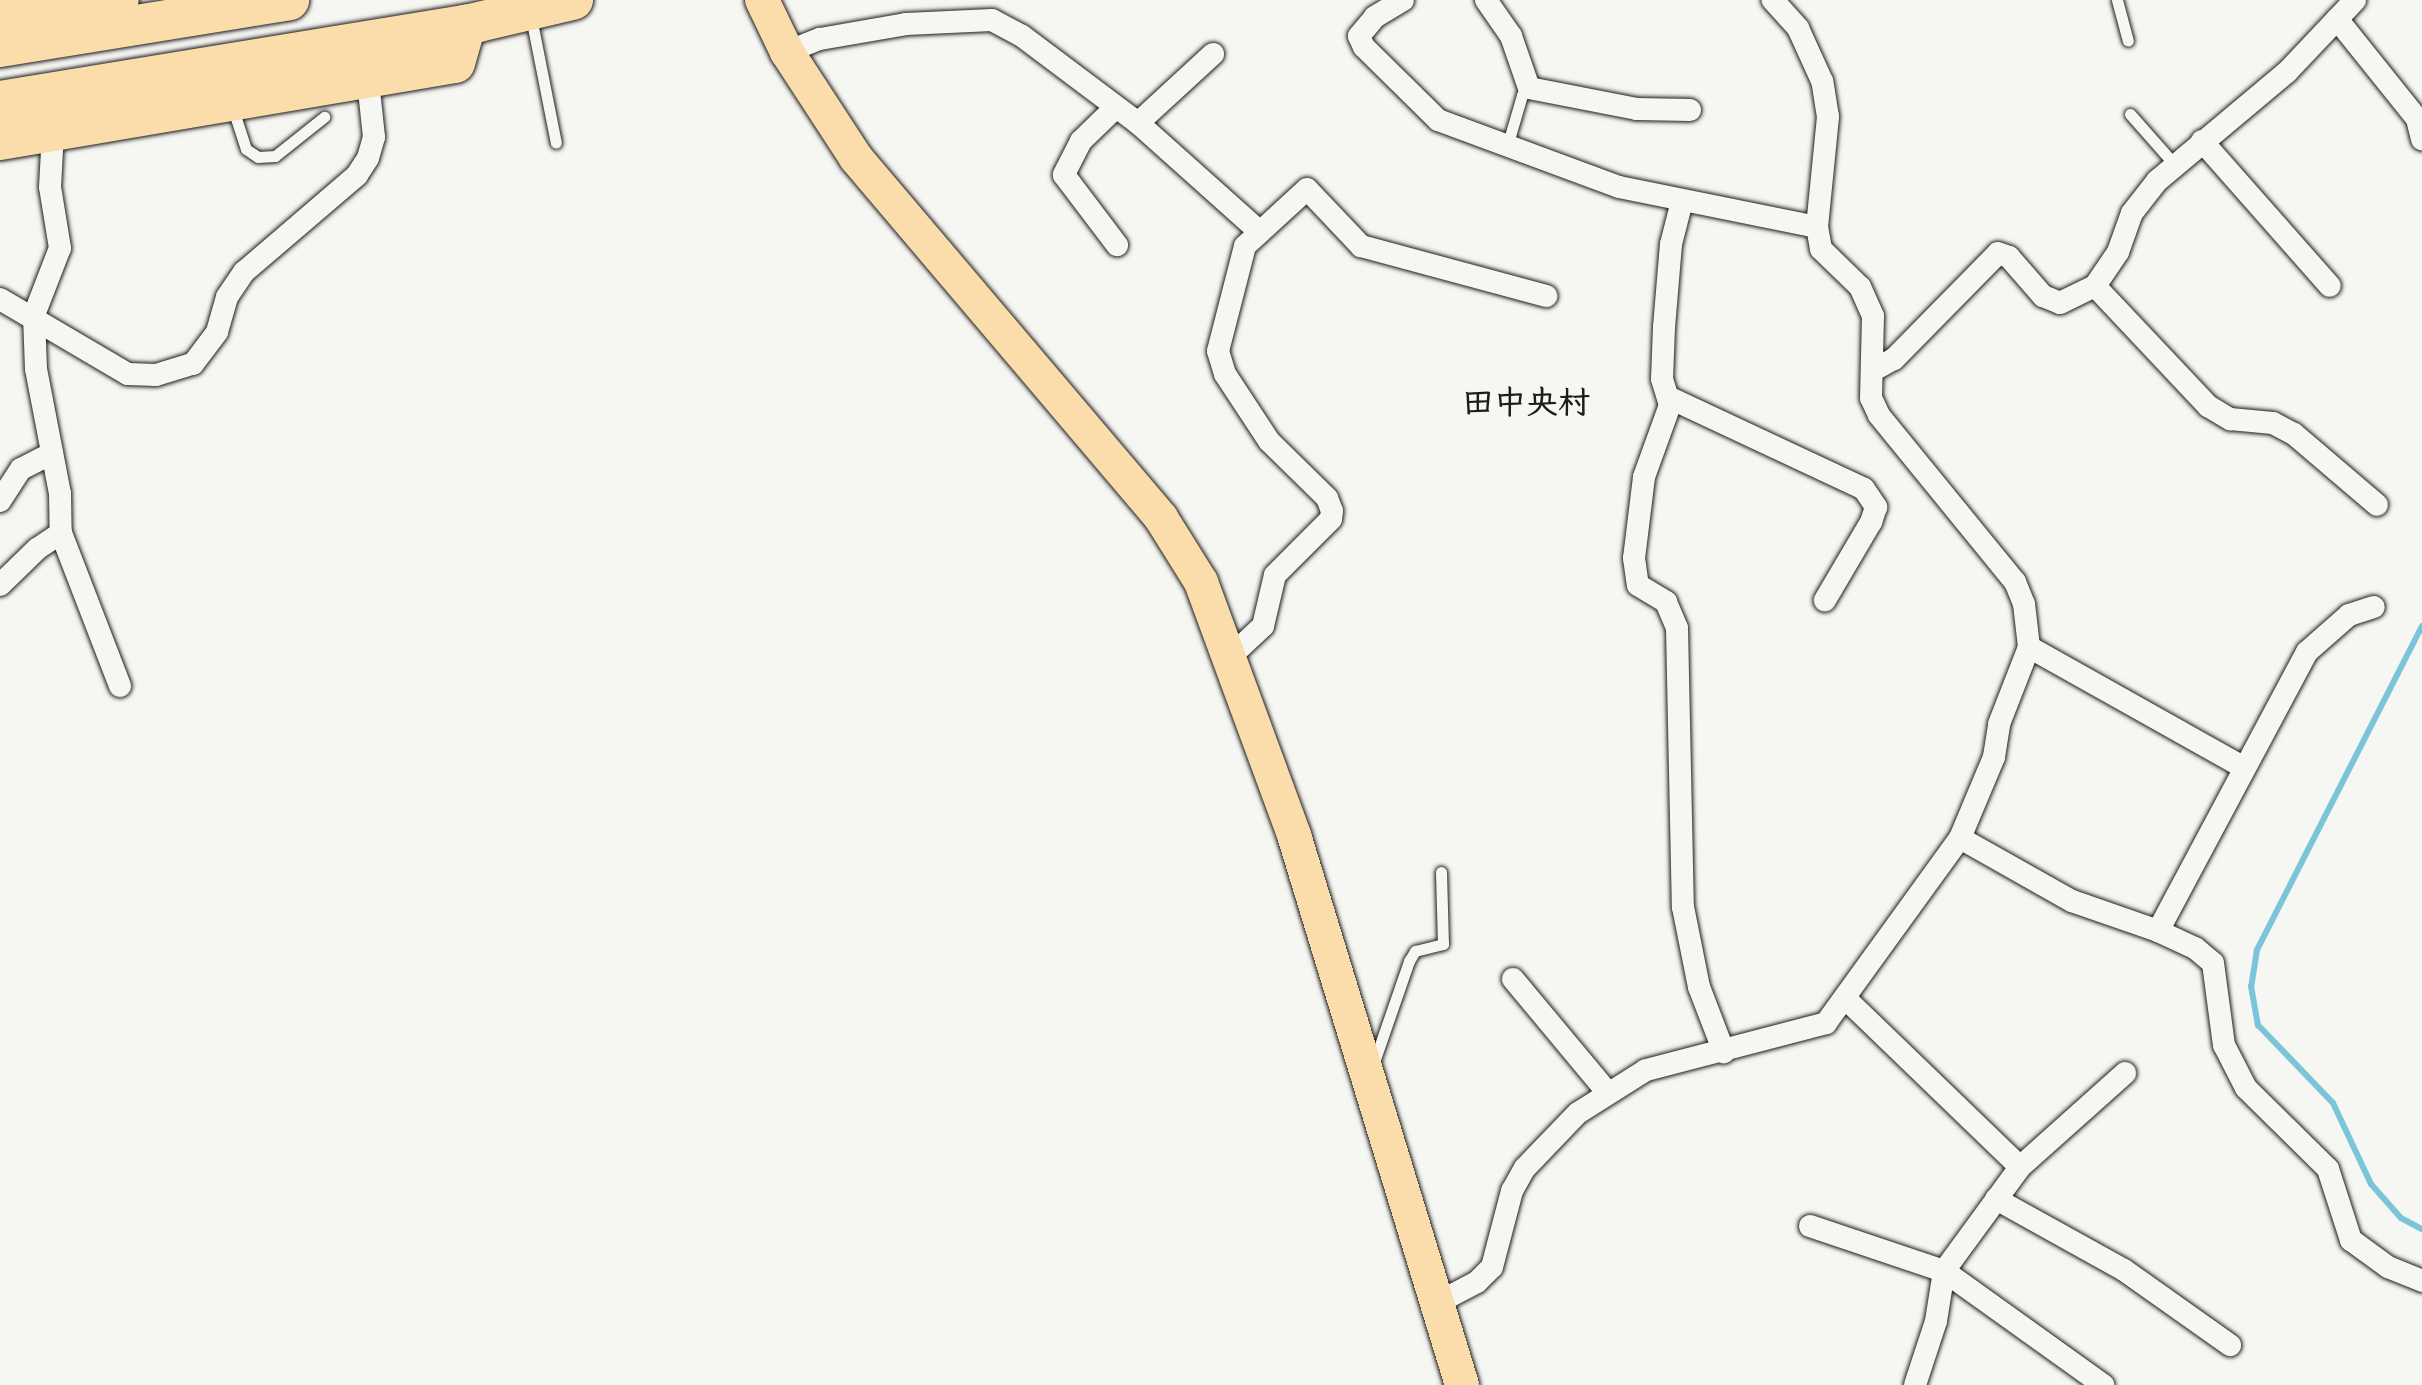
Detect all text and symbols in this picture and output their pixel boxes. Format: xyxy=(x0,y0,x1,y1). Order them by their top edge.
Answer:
district label: 田中央村 xyxy=(1462,383,1590,421)

